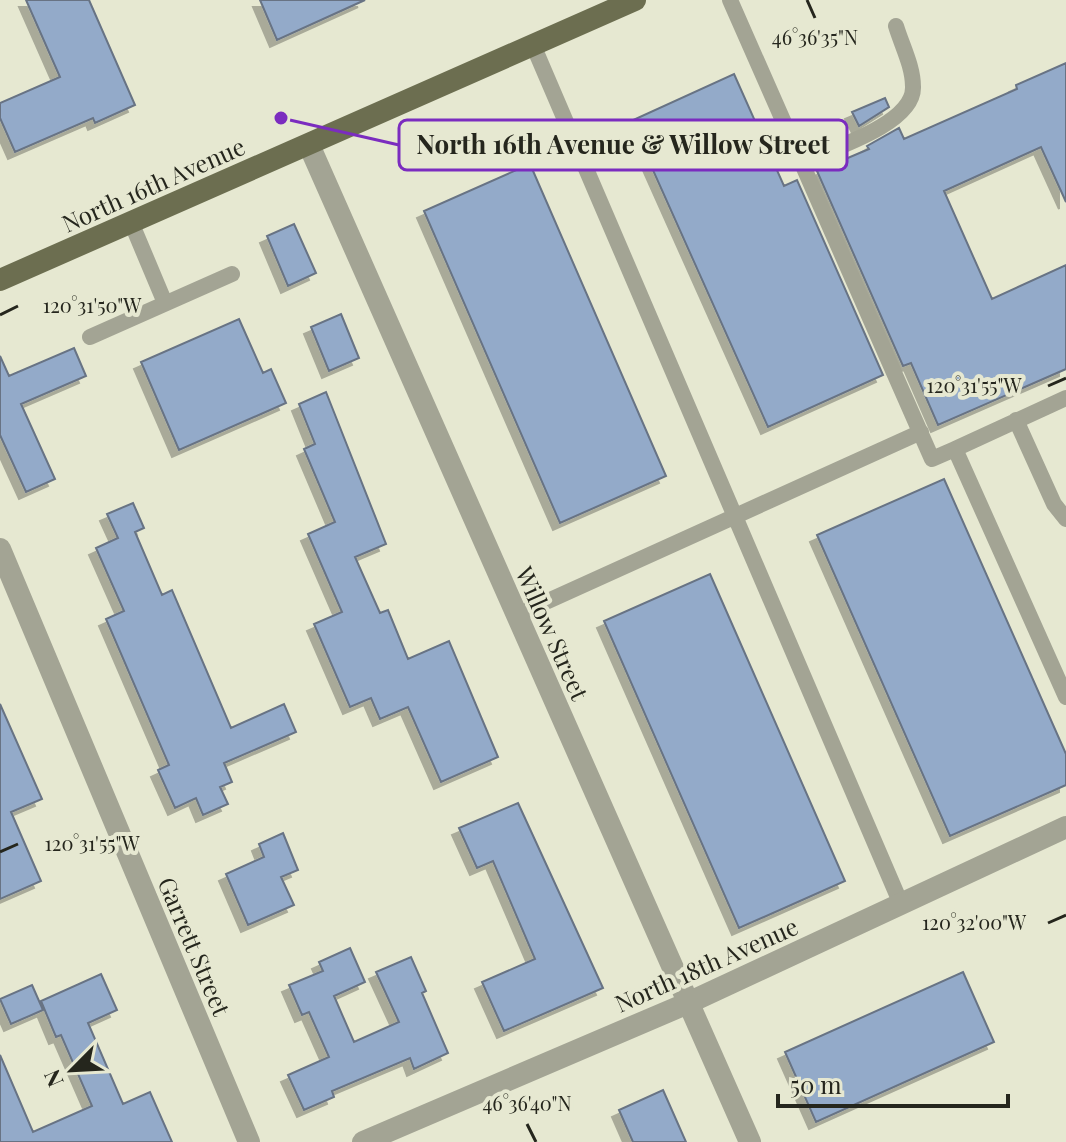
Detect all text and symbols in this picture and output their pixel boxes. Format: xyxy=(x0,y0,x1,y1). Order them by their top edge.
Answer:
text: 46°36'35"N xyxy=(772,23,858,50)
callout: North 16th Avenue & Willow Street xyxy=(399,120,847,170)
text: North 16th Avenue & Willow Street xyxy=(416,126,831,161)
street label: North 16th Avenue xyxy=(56,129,250,239)
text: 120°31'50"W xyxy=(43,291,142,318)
text: 120°31'55"W xyxy=(926,371,1022,398)
street label: Willow Street xyxy=(509,560,597,705)
text: 120°31'55"W xyxy=(44,829,140,856)
street label: Garrett Street xyxy=(151,872,239,1021)
text: 120°32'00"W xyxy=(922,908,1027,935)
street label: North 18th Avenue xyxy=(609,909,803,1019)
north arrow xyxy=(32,1030,112,1110)
scale bar xyxy=(778,1058,1008,1108)
text: N xyxy=(36,1065,70,1092)
text: 50 m xyxy=(790,1068,842,1100)
text: 46°36'40"N xyxy=(482,1089,572,1116)

